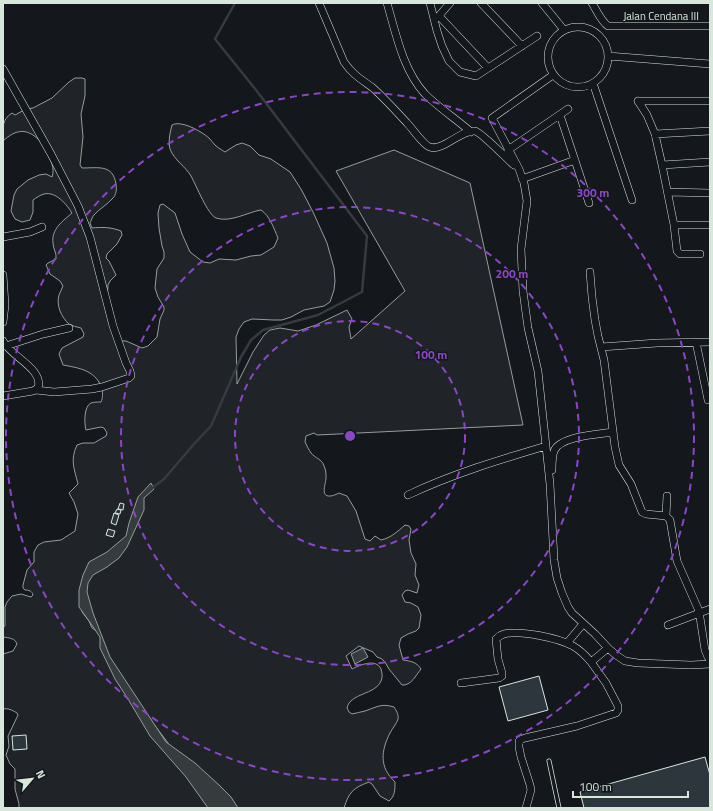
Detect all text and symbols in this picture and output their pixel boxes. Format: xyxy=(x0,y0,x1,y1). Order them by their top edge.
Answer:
street label: Jalan Cendana III xyxy=(623,8,699,24)
text: 300 m xyxy=(577,183,609,202)
text: 200 m xyxy=(496,264,528,283)
text: 100 m xyxy=(415,345,447,364)
centre of rings xyxy=(343,429,357,443)
north arrow xyxy=(12,759,52,799)
text: N xyxy=(32,767,50,781)
scale bar xyxy=(573,773,688,799)
text: 100 m xyxy=(579,777,612,796)

